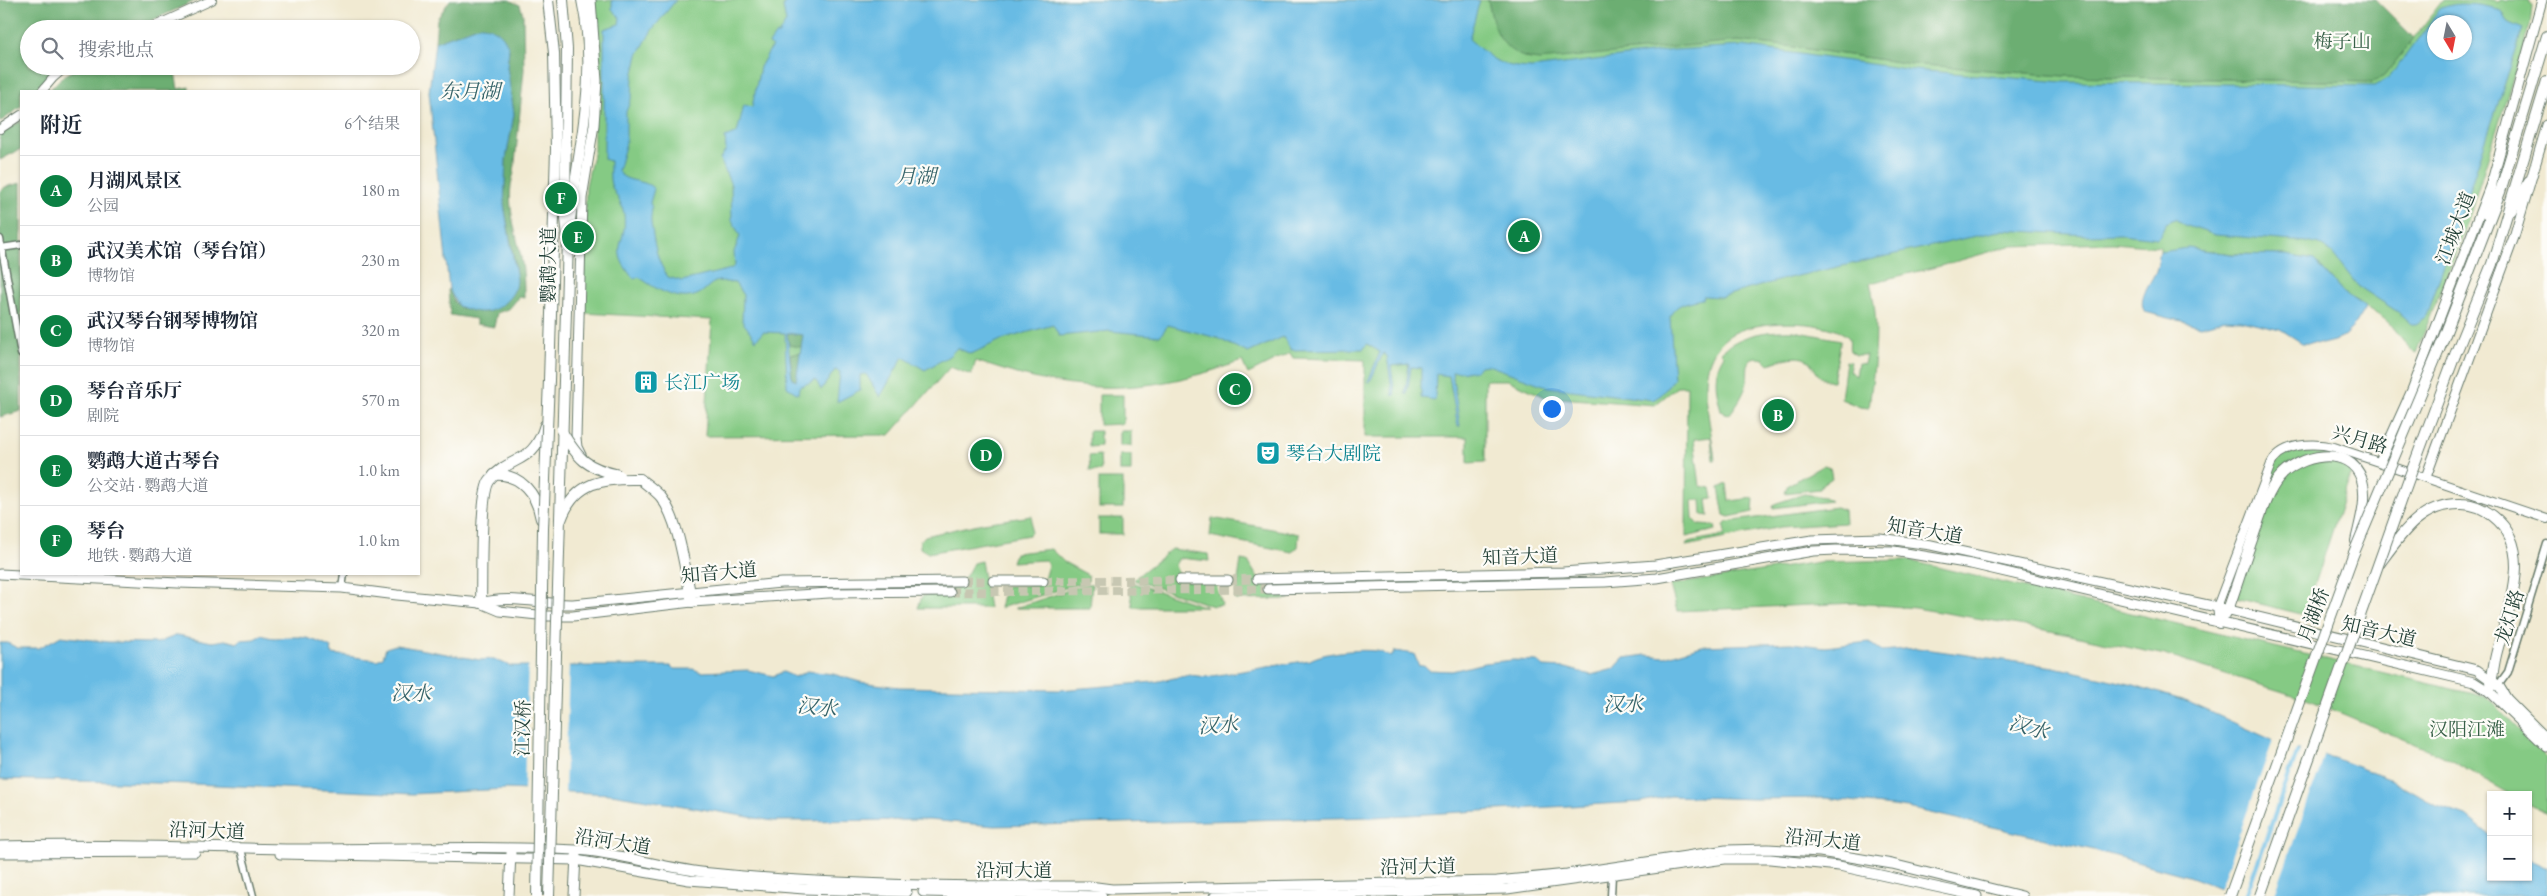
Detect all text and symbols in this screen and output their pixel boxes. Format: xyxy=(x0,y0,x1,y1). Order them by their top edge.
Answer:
north arrow xyxy=(2427,15,2472,60)
search box xyxy=(20,20,420,75)
park label: 梅子山 xyxy=(2313,29,2371,54)
icon: search xyxy=(38,34,66,62)
text: 搜索地点 xyxy=(78,37,154,62)
water label: 东月湖 xyxy=(440,78,503,104)
text: 附近 xyxy=(40,111,82,138)
text: 6个结果 xyxy=(344,113,400,134)
water label: 月湖 xyxy=(896,163,939,189)
text: 月湖风景区 xyxy=(87,168,182,193)
pin: F xyxy=(545,179,577,217)
text: A xyxy=(50,180,62,201)
text: 180 m xyxy=(361,180,400,201)
street label: 江城大道 xyxy=(2430,188,2481,268)
text: 公园 xyxy=(87,195,119,216)
pin: A xyxy=(1508,217,1540,255)
pin: E xyxy=(562,218,594,256)
street label: 鹦鹉大道 xyxy=(536,227,561,303)
text: 武汉美术馆（琴台馆） xyxy=(87,238,277,263)
text: B xyxy=(51,250,61,271)
text: 230 m xyxy=(361,250,400,271)
text: 博物馆 xyxy=(87,265,135,286)
text: 武汉琴台钢琴博物馆 xyxy=(87,308,258,333)
text: C xyxy=(50,320,62,341)
text: 320 m xyxy=(361,320,400,341)
text: 博物馆 xyxy=(87,335,135,356)
building icon: 长江广场 xyxy=(633,369,659,395)
place label: 长江广场 xyxy=(664,370,740,395)
pin: C xyxy=(1219,370,1251,408)
text: 琴台音乐厅 xyxy=(87,378,182,403)
text: D xyxy=(50,390,62,411)
text: 570 m xyxy=(361,390,400,411)
your location xyxy=(1539,396,1565,422)
pin: B xyxy=(1762,396,1794,434)
text: 剧院 xyxy=(87,405,119,426)
street label: 兴月路 xyxy=(2329,420,2391,459)
pin: D xyxy=(970,436,1002,474)
theatre icon: 琴台大剧院 xyxy=(1255,440,1281,466)
place label: 琴台大剧院 xyxy=(1286,441,1381,466)
text: 鹦鹉大道古琴台 xyxy=(87,448,220,473)
text: E xyxy=(51,460,61,481)
text: 1.0 km xyxy=(358,460,400,481)
text: 公交站 · 鹦鹉大道 xyxy=(87,475,209,496)
street label: 知音大道 xyxy=(1885,512,1964,549)
text: 琴台 xyxy=(87,518,125,543)
text: F xyxy=(52,530,60,551)
text: 1.0 km xyxy=(358,530,400,551)
street label: 知音大道 xyxy=(1482,543,1558,570)
text: 地铁 · 鹦鹉大道 xyxy=(87,545,193,566)
street label: 知音大道 xyxy=(680,557,758,588)
street label: 月湖桥 xyxy=(2292,584,2335,646)
street label: 龙灯路 xyxy=(2489,586,2530,648)
street label: 知音大道 xyxy=(2339,611,2419,652)
water label: 汉水 xyxy=(391,680,433,706)
water label: 汉水 xyxy=(1603,691,1645,717)
water label: 汉水 xyxy=(796,692,840,722)
street label: 江汉桥 xyxy=(510,699,535,757)
water label: 汉水 xyxy=(2006,709,2054,746)
water label: 汉水 xyxy=(1197,711,1241,739)
park label: 汉阳江滩 xyxy=(2429,717,2505,742)
map controls xyxy=(2487,791,2532,881)
button: + xyxy=(2487,791,2532,836)
street label: 沿河大道 xyxy=(169,817,245,844)
street label: 沿河大道 xyxy=(573,823,652,860)
street label: 沿河大道 xyxy=(1784,823,1862,856)
button: − xyxy=(2487,836,2532,881)
street label: 沿河大道 xyxy=(1380,853,1456,880)
street label: 沿河大道 xyxy=(976,858,1052,883)

